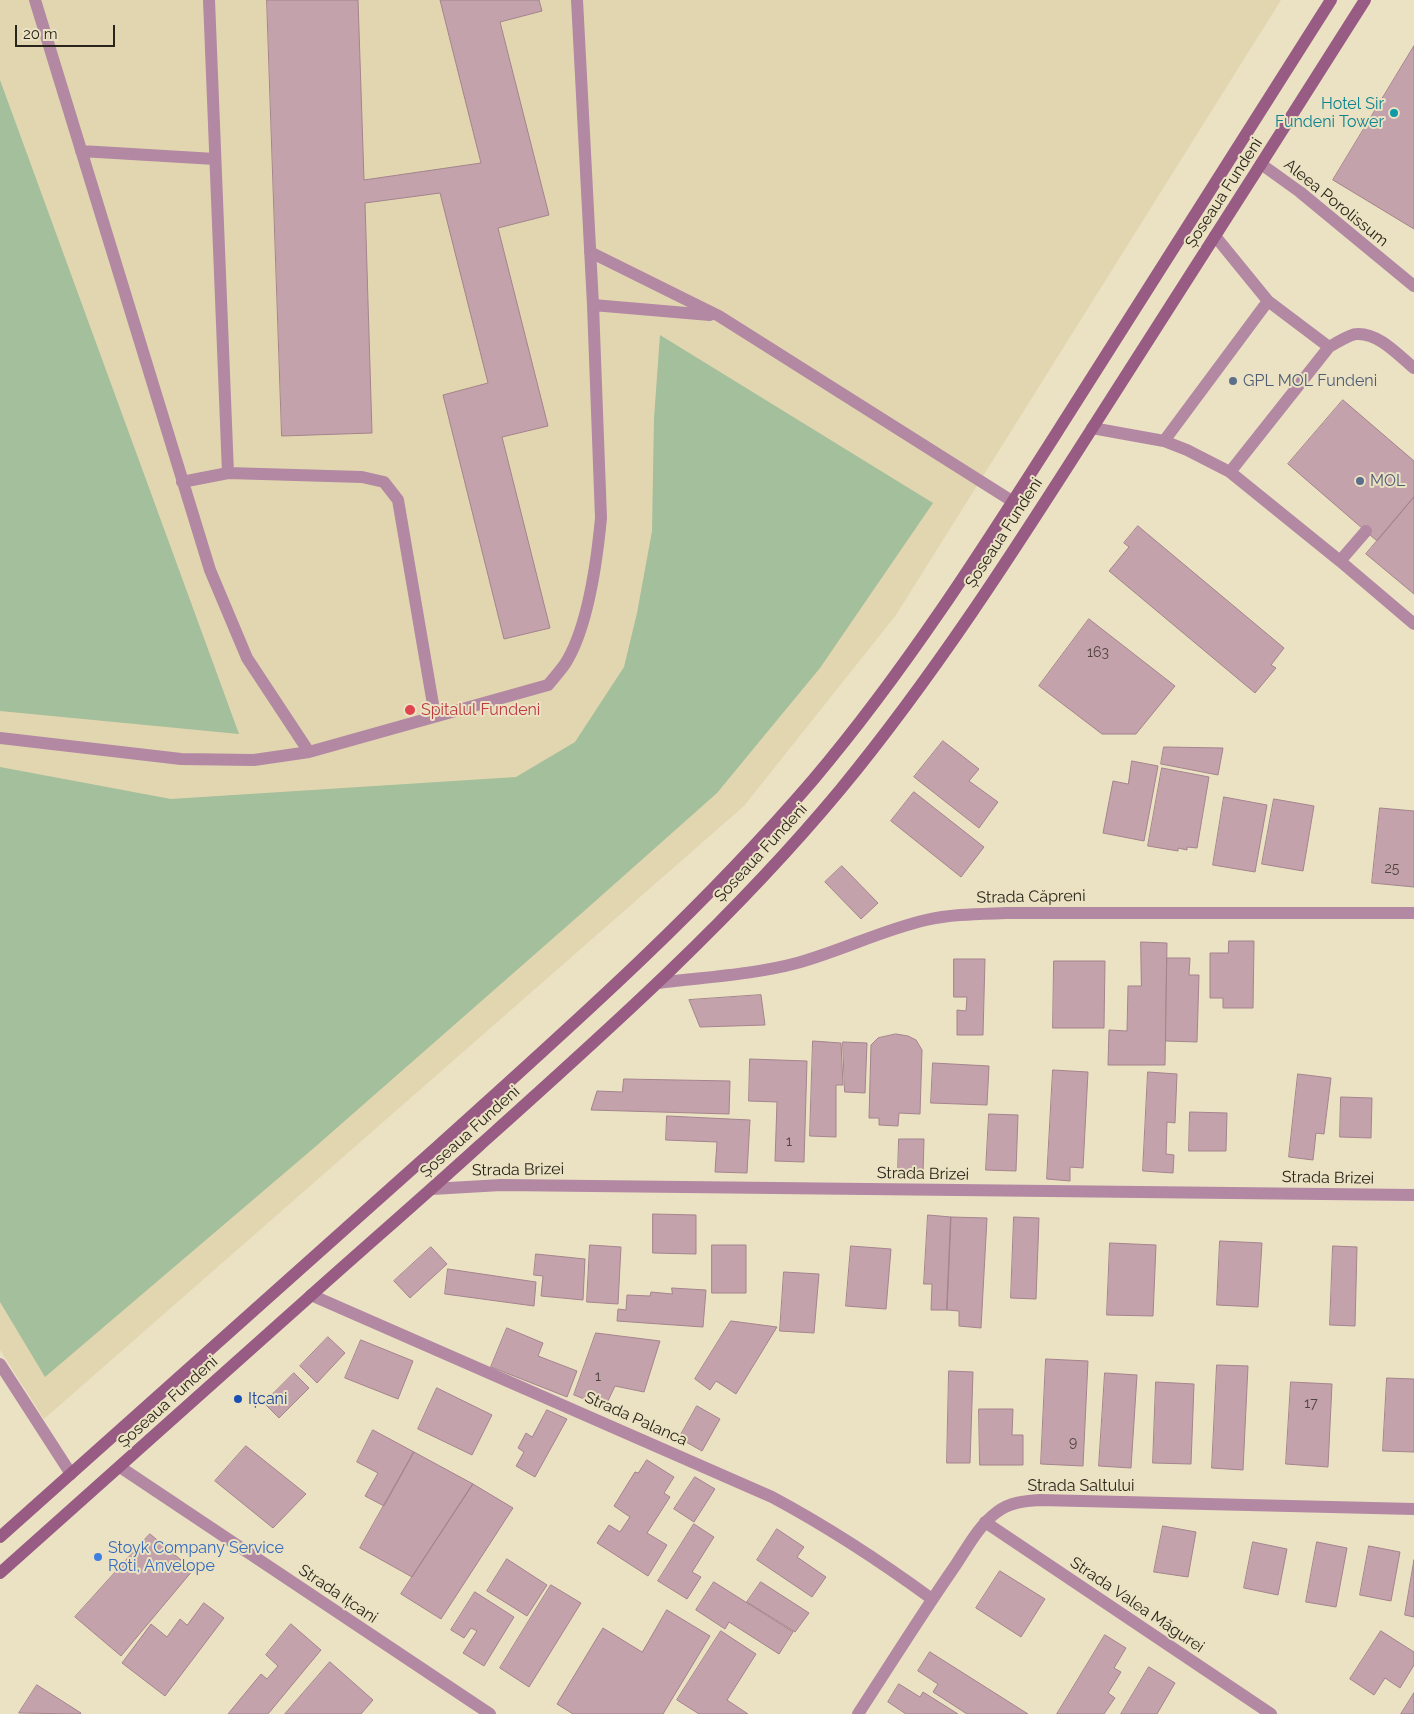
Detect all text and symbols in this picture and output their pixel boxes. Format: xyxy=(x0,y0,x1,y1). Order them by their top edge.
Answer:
scale bar xyxy=(18,15,118,47)
text: 20 m xyxy=(23,25,58,43)
place label: Hotel Sir Fundeni Tower xyxy=(1275,94,1384,132)
marker: Hotel Sir Fundeni Tower xyxy=(1388,107,1400,119)
street label: Șoseaua Fundeni xyxy=(1181,134,1267,252)
street label: Aleea Porolissum xyxy=(1280,155,1392,251)
place label: GPL MOL Fundeni xyxy=(1243,371,1377,391)
marker: GPL MOL Fundeni xyxy=(1227,375,1239,387)
place label: MOL xyxy=(1370,471,1405,491)
street label: Șoseaua Fundeni xyxy=(961,474,1047,592)
marker: MOL xyxy=(1354,475,1366,487)
house number: 163 xyxy=(1087,645,1109,661)
place label: Spitalul Fundeni xyxy=(421,700,540,720)
marker: Spitalul Fundeni xyxy=(403,703,417,717)
street label: Șoseaua Fundeni xyxy=(711,800,811,906)
house number: 25 xyxy=(1385,861,1399,877)
street label: Strada Căpreni xyxy=(976,886,1086,908)
street label: Șoseaua Fundeni xyxy=(416,1082,524,1182)
house number: 1 xyxy=(786,1134,792,1150)
street label: Strada Brizei xyxy=(472,1160,564,1180)
street label: Strada Brizei xyxy=(877,1164,969,1184)
street label: Strada Brizei xyxy=(1282,1168,1374,1188)
street label: Șoseaua Fundeni xyxy=(114,1352,222,1452)
house number: 1 xyxy=(595,1369,601,1385)
street label: Strada Palanca xyxy=(582,1388,690,1450)
place label: Ițcani xyxy=(248,1389,287,1409)
marker: Ițcani xyxy=(232,1393,244,1405)
house number: 17 xyxy=(1304,1396,1318,1412)
house number: 9 xyxy=(1069,1435,1077,1451)
street label: Strada Saltului xyxy=(1028,1476,1134,1496)
place label: Stoyk Company Service Roti, Anvelope xyxy=(108,1538,284,1576)
marker: Stoyk Company Service Roti, Anvelope xyxy=(92,1551,104,1563)
street label: Strada Valea Măgurei xyxy=(1066,1553,1208,1657)
street label: Strada Ițcani xyxy=(295,1560,381,1628)

